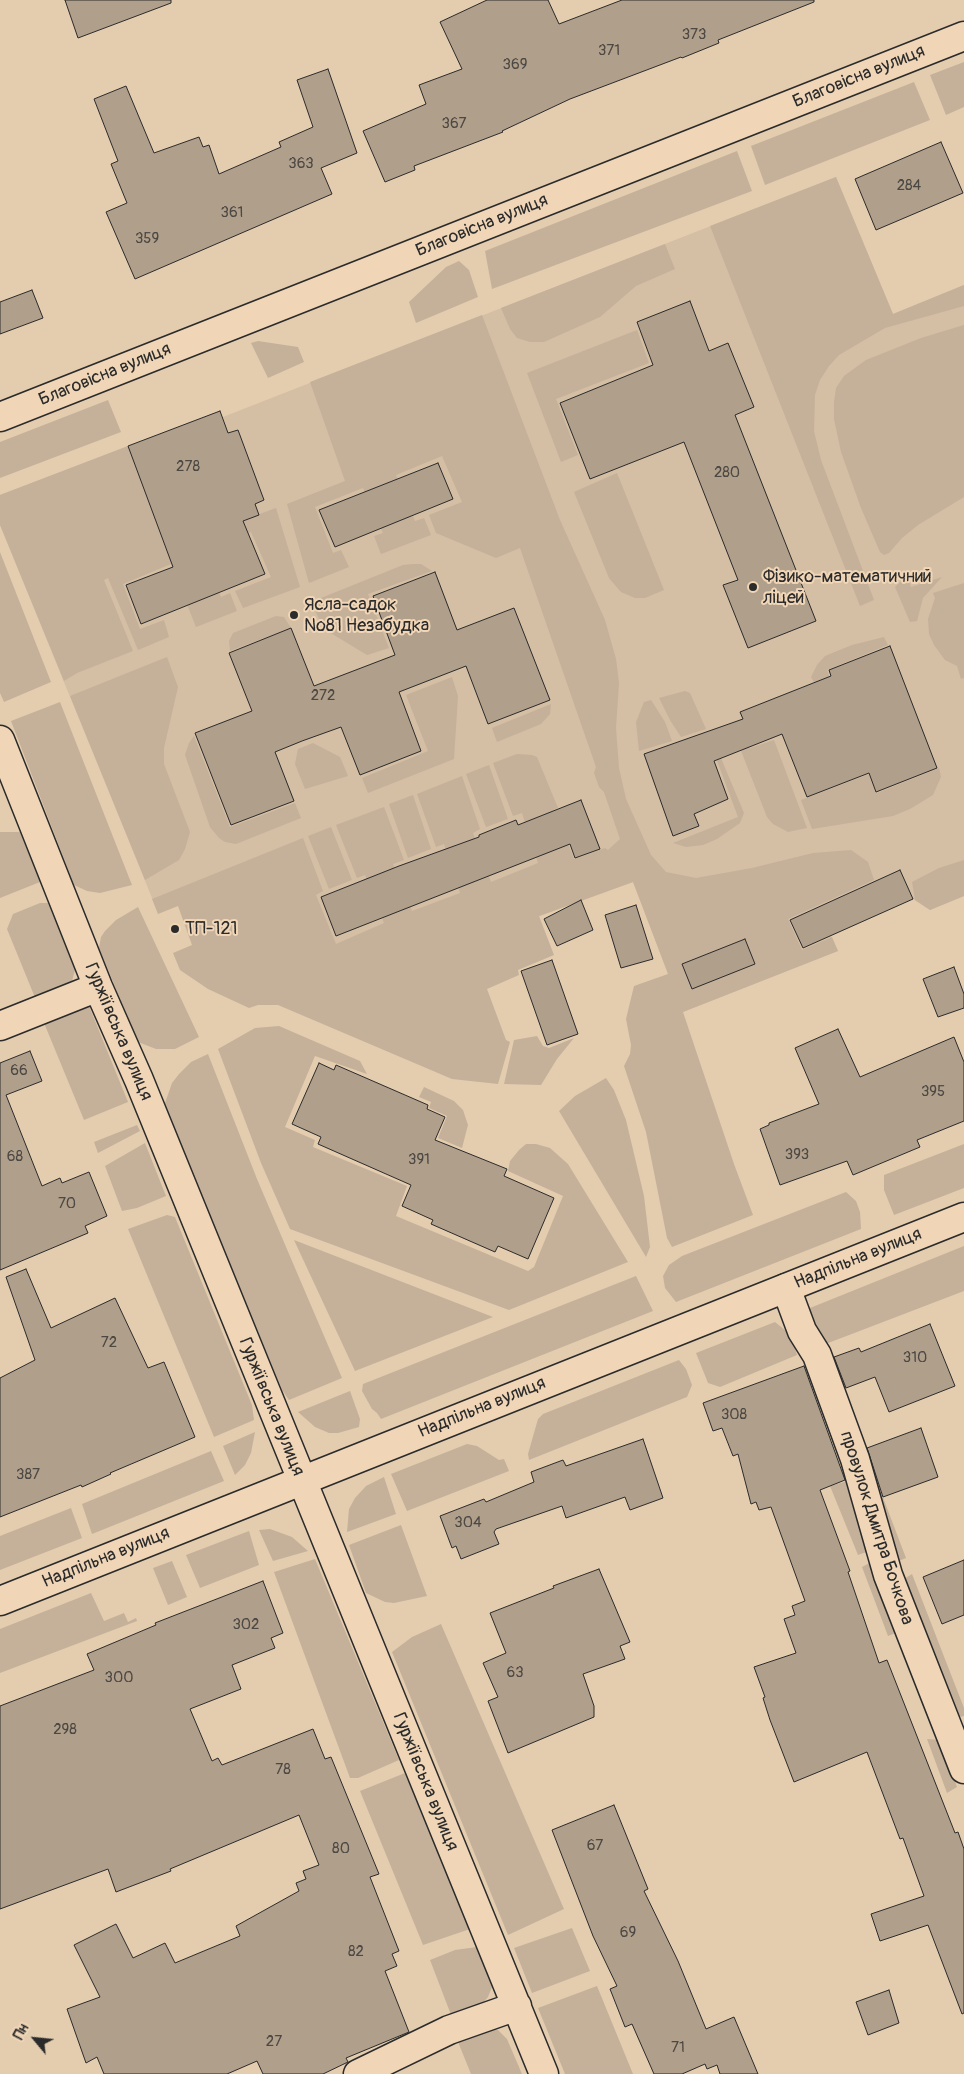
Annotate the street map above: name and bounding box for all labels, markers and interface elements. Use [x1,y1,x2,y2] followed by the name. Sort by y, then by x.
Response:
[682,26,706,44] house number: 373
[790,41,928,113] street label: Благовісна вулиця
[598,42,620,60] house number: 371
[503,56,527,74] house number: 369
[442,115,466,133] house number: 367
[288,155,314,173] house number: 363
[897,177,921,195] house number: 284
[413,190,551,262] street label: Благовісна вулиця
[221,204,243,222] house number: 361
[135,230,159,248] house number: 359
[36,339,174,411] street label: Благовісна вулиця
[176,458,200,476] house number: 278
[714,464,740,482] house number: 280
[763,566,932,608] place label: Фізико-математичний ліцей
[747,581,759,593] marker: Фізико-математичний ліцей
[304,594,429,636] place label: Ясла-садок №81 Незабудка
[288,609,300,621] marker: Ясла-садок №81 Незабудка
[311,687,335,705] house number: 272
[185,918,238,940] place label: ТП-121
[169,923,181,935] marker: ТП-121
[79,960,157,1104] street label: Гуржіївська вулиця
[10,1062,28,1080] house number: 66
[921,1083,945,1101] house number: 395
[785,1146,809,1164] house number: 393
[7,1148,23,1166] house number: 68
[408,1151,430,1169] house number: 391
[58,1195,76,1213] house number: 70
[791,1224,925,1294] street label: Надпільна вулиця
[101,1334,117,1352] house number: 72
[233,1335,309,1479] street label: Гуржіївська вулиця
[903,1349,927,1367] house number: 310
[415,1373,549,1443] street label: Надпільна вулиця
[721,1406,747,1424] house number: 308
[834,1428,918,1628] street label: провулок Дмитра Бочкова
[16,1466,40,1484] house number: 387
[454,1514,482,1532] house number: 304
[39,1523,173,1593] street label: Надпільна вулиця
[233,1616,259,1634] house number: 302
[506,1664,524,1682] house number: 63
[105,1669,133,1687] house number: 300
[387,1710,463,1854] street label: Гуржіївська вулиця
[53,1721,77,1739] house number: 298
[275,1761,291,1779] house number: 78
[587,1837,603,1855] house number: 67
[332,1840,350,1858] house number: 80
[620,1924,636,1942] house number: 69
[348,1943,364,1961] house number: 82
[10,2014,60,2064] north arrow
[10,2021,32,2043] text: Пн
[266,2033,282,2051] house number: 27
[671,2039,685,2057] house number: 71

